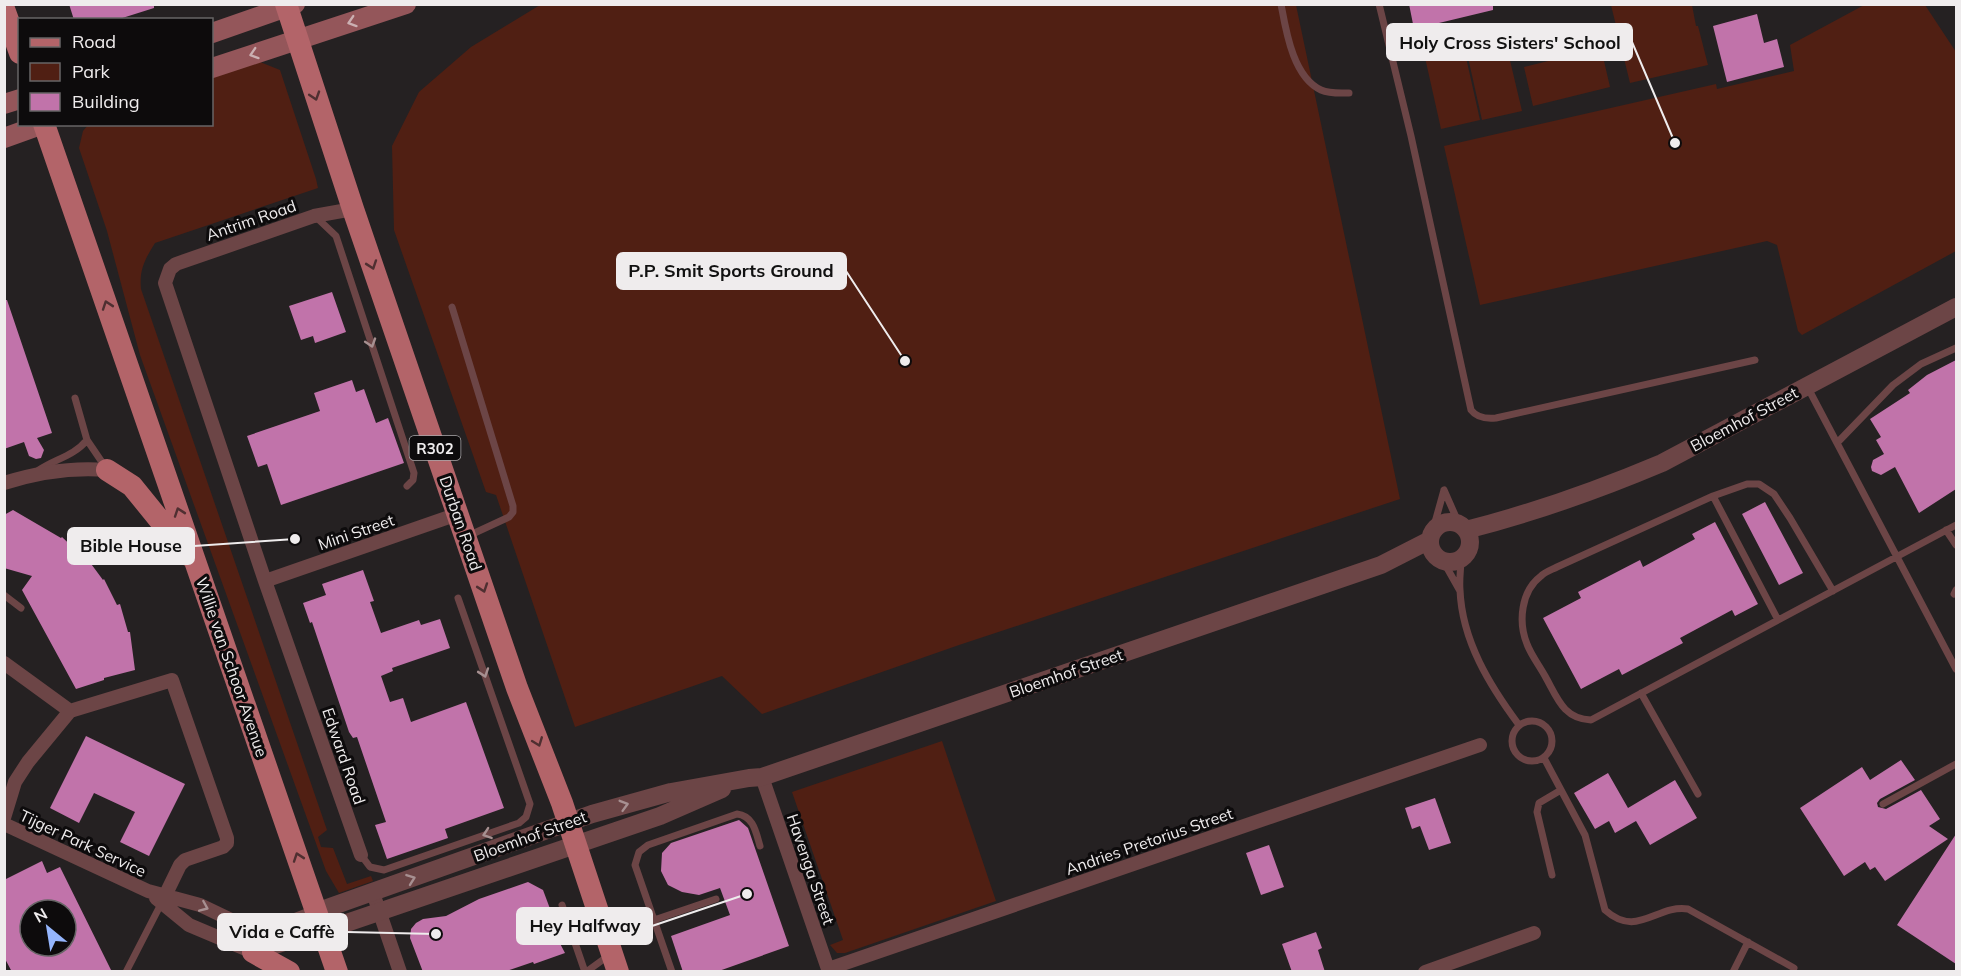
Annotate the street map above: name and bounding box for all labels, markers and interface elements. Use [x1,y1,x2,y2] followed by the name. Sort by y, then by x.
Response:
[347,15,358,28] one-way arrow
[18,18,213,126] legend
[1387,24,1632,60] callout: Holy Cross Sisters' School
[72,30,116,53] text: Road
[1399,31,1621,54] text: Holy Cross Sisters' School
[249,47,260,59] one-way arrow
[72,60,111,83] text: Park
[72,90,140,113] text: Building
[308,90,321,101] one-way arrow
[203,195,299,245] street label: Antrim Road
[617,253,846,289] callout: P.P. Smit Sports Ground
[364,259,377,269] one-way arrow
[628,259,834,282] text: P.P. Smit Sports Ground
[102,300,114,311] one-way arrow
[364,337,376,348] one-way arrow
[1687,382,1802,456] street label: Bloemhof Street
[410,436,460,460] road number: R302
[435,473,487,573] street label: Durban Road
[174,507,187,518] one-way arrow
[315,510,397,554] street label: Mini Street
[68,528,194,564] callout: Bible House
[80,534,182,557] text: Bible House
[192,575,272,759] street label: Willie van Schoor Avenue
[476,582,489,593] one-way arrow
[1007,644,1126,702] street label: Bloemhof Street
[476,667,489,678] one-way arrow
[318,705,370,807] street label: Edward Road
[531,736,543,747] one-way arrow
[618,800,629,812] one-way arrow
[1063,803,1236,879] street label: Andries Pretorius Street
[17,805,149,881] street label: Tijger Park Service
[471,806,590,866] street label: Bloemhof Street
[783,811,839,927] street label: Havenga Street
[482,826,493,839] one-way arrow
[292,852,305,863] one-way arrow
[405,873,416,886] one-way arrow
[18,898,78,958] north arrow
[198,900,209,912] one-way arrow
[30,903,51,927] text: N
[517,908,652,944] callout: Hey Halfway
[218,914,347,950] callout: Vida e Caffè
[529,914,641,937] text: Hey Halfway
[228,920,335,943] text: Vida e Caffè

